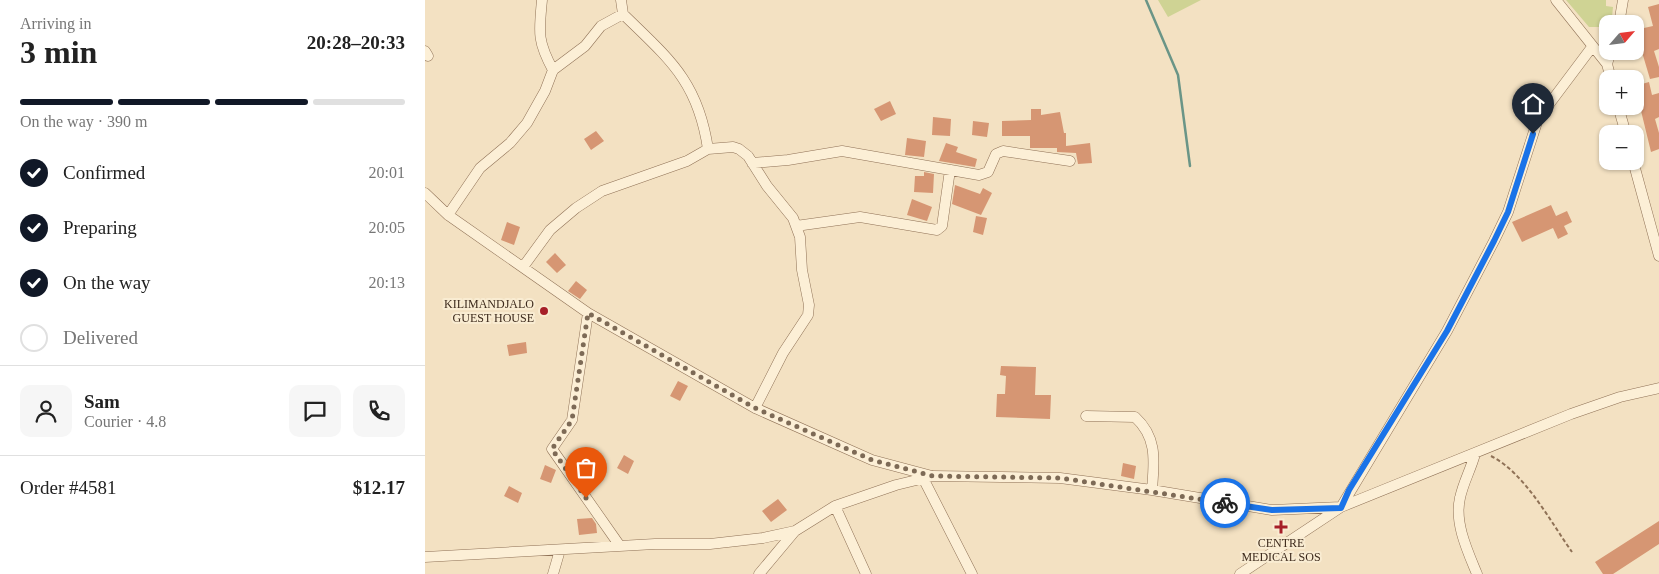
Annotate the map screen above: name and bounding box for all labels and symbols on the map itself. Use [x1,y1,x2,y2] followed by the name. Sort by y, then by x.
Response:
[1599,15,1644,60] north arrow
[1512,83,1554,134] pin
[444,297,534,325] place label: KILIMANDJALO GUEST HOUSE
[538,305,550,317] marker: KILIMANDJALO GUEST HOUSE
[565,447,607,498] pin
[1200,478,1250,528] courier
[1274,520,1288,534] marker: CENTRE MEDICAL SOS
[1241,536,1321,564] place label: CENTRE MEDICAL SOS

